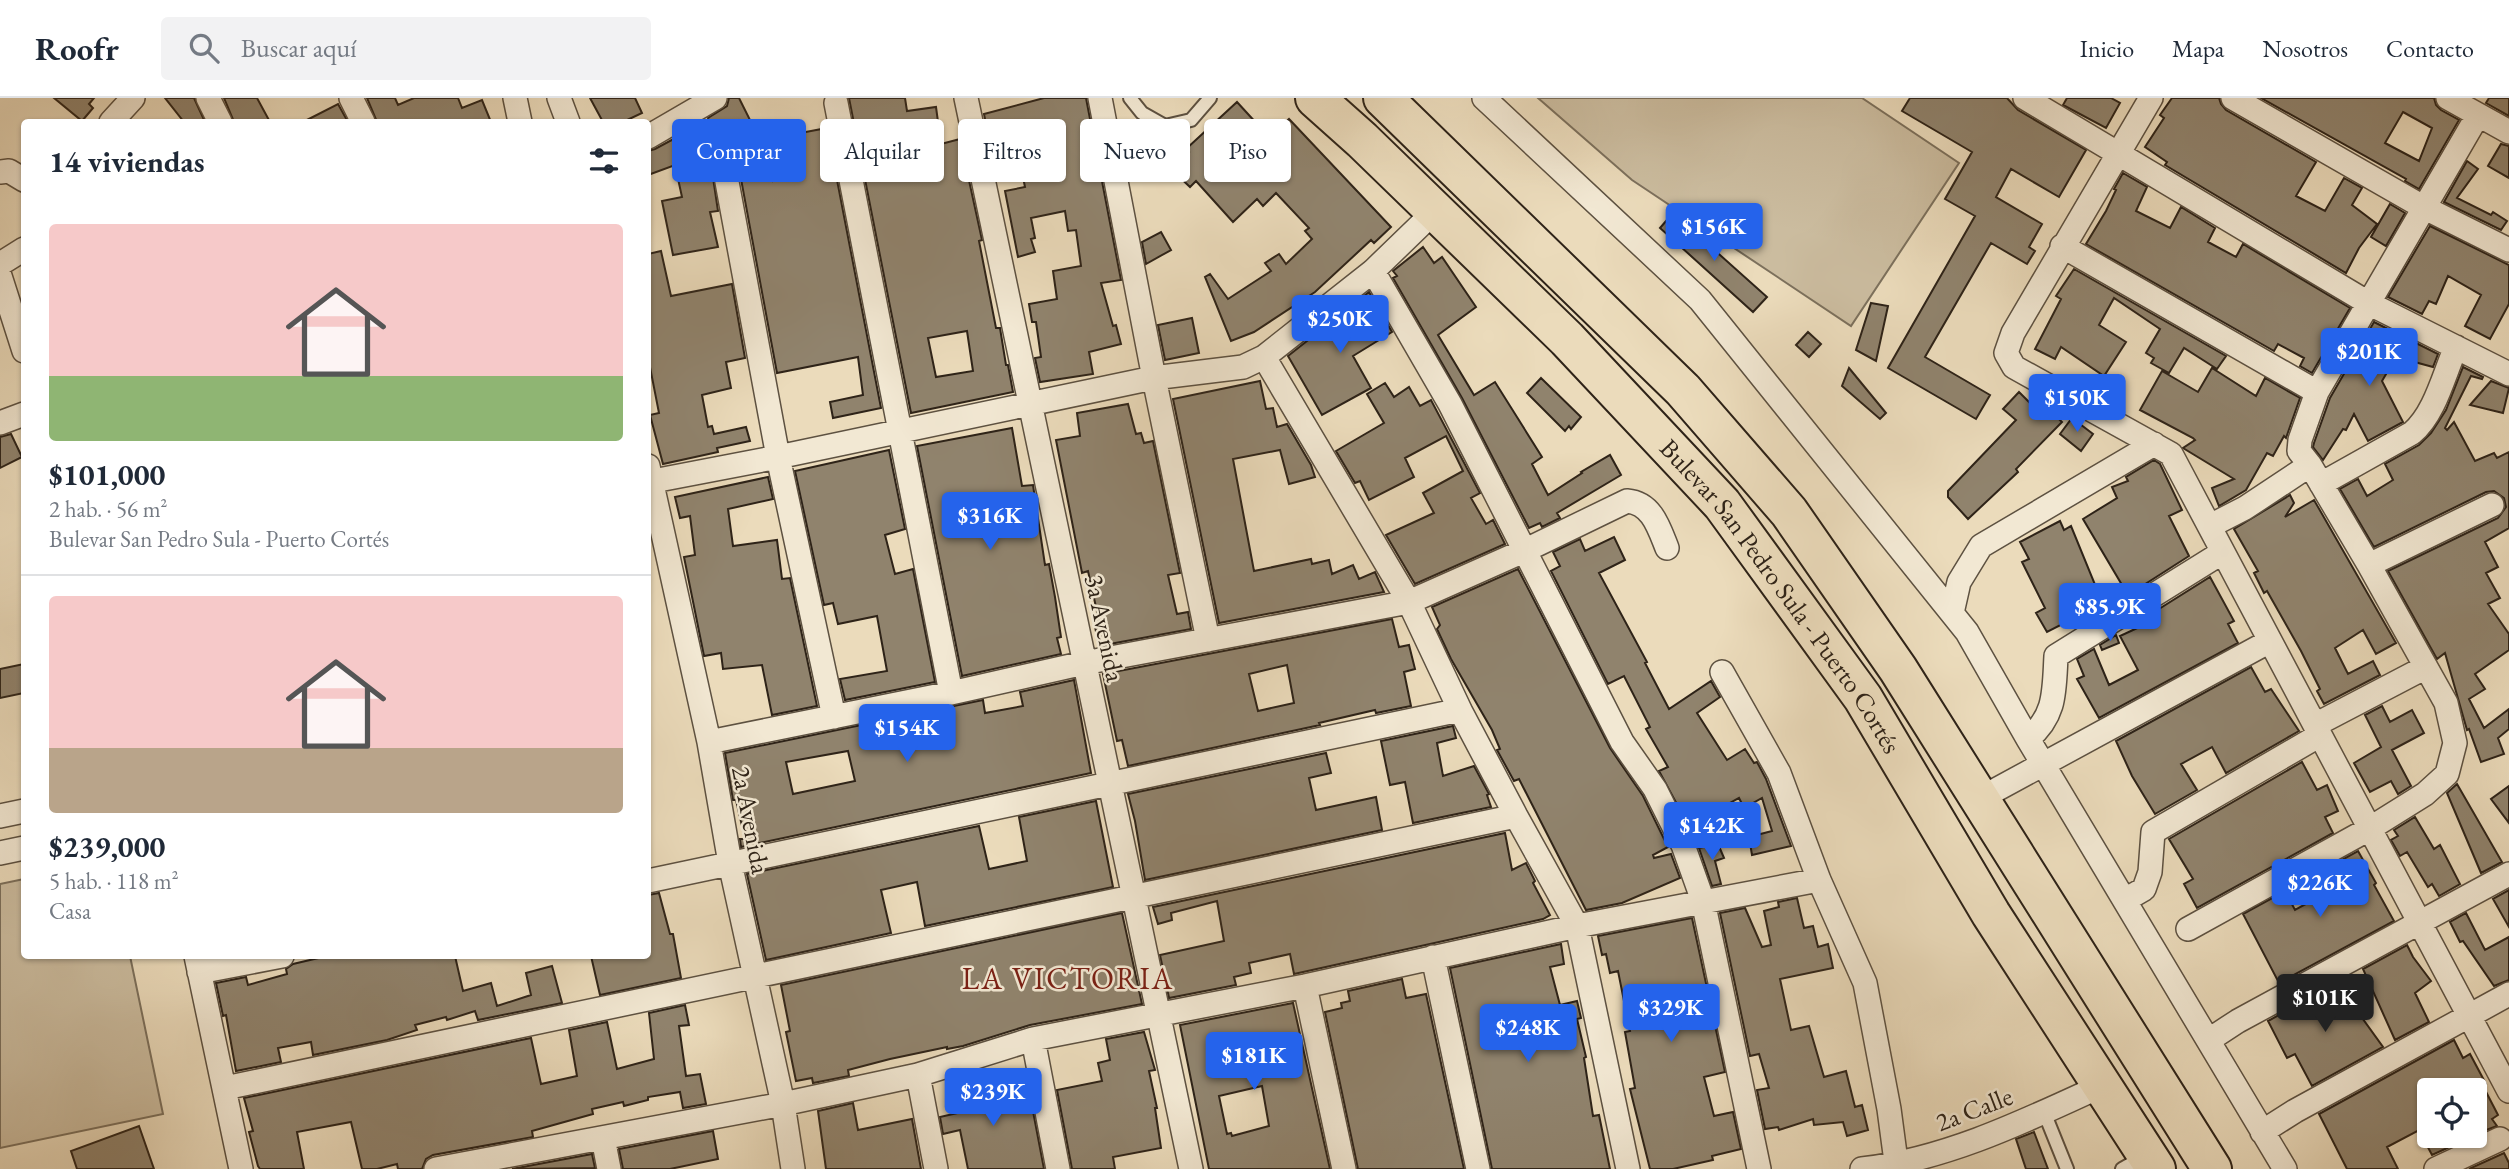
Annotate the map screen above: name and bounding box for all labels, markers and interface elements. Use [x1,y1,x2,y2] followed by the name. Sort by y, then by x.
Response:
[161,17,651,80] search box
[35,27,119,70] text: Roofr
[185,29,223,67] icon: search
[241,31,357,65] text: Buscar aquí
[2080,33,2134,64] text: Inicio
[2172,33,2224,64] text: Mapa
[2262,33,2348,64] text: Nosotros
[2386,33,2474,64] text: Contacto
[672,119,806,182] chip: Comprar
[820,119,944,182] chip: Alquilar
[958,119,1066,182] chip: Filtros
[1080,119,1190,182] chip: Nuevo
[1204,119,1291,182] chip: Piso
[49,142,205,181] text: 14 viviendas
[585,142,623,180] icon: filters
[1665,204,1763,263] pin: $156K
[1682,211,1746,241] text: $156K
[273,269,399,395] icon: home
[1291,296,1389,355] pin: $250K
[1308,303,1372,333] text: $250K
[2320,328,2418,388] pin: $201K
[2337,336,2401,366] text: $201K
[2028,374,2126,434] pin: $150K
[2045,382,2109,412] text: $150K
[1652,432,1909,760] street label: Bulevar San Pedro Sula - Puerto Cortés
[49,455,165,494] text: $101,000
[941,492,1039,552] pin: $316K
[49,494,168,524] text: 2 hab. · 56 m²
[958,500,1022,530] text: $316K
[49,524,389,554] text: Bulevar San Pedro Sula - Puerto Cortés
[1077,571,1133,685] street label: 3a Avenida
[2053,584,2167,643] pin: $85.9K
[2075,591,2145,621] text: $85.9K
[273,641,399,767] icon: home
[858,704,956,764] pin: $154K
[875,712,939,742] text: $154K
[724,763,778,877] street label: 2a Avenida
[1663,802,1761,862] pin: $142K
[1680,810,1744,840] text: $142K
[49,827,165,866] text: $239,000
[2271,860,2369,919] pin: $226K
[49,866,179,896] text: 5 hab. · 118 m²
[2288,867,2352,897] text: $226K
[49,896,91,926] text: Casa
[962,959,1174,998] district label: LA VICTORIA
[2276,974,2374,1034] pin: $101K
[2293,982,2357,1012] text: $101K
[1622,984,1720,1044] pin: $329K
[1639,992,1703,1022] text: $329K
[1479,1004,1577,1064] pin: $248K
[1496,1012,1560,1042] text: $248K
[1205,1032,1303,1092] pin: $181K
[1222,1040,1286,1070] text: $181K
[944,1068,1042,1128] pin: $239K
[961,1076,1025,1106] text: $239K
[2417,1078,2487,1148] map controls
[2417,1078,2487,1148] button: locate
[1931,1079,2017,1139] street label: 2a Calle

